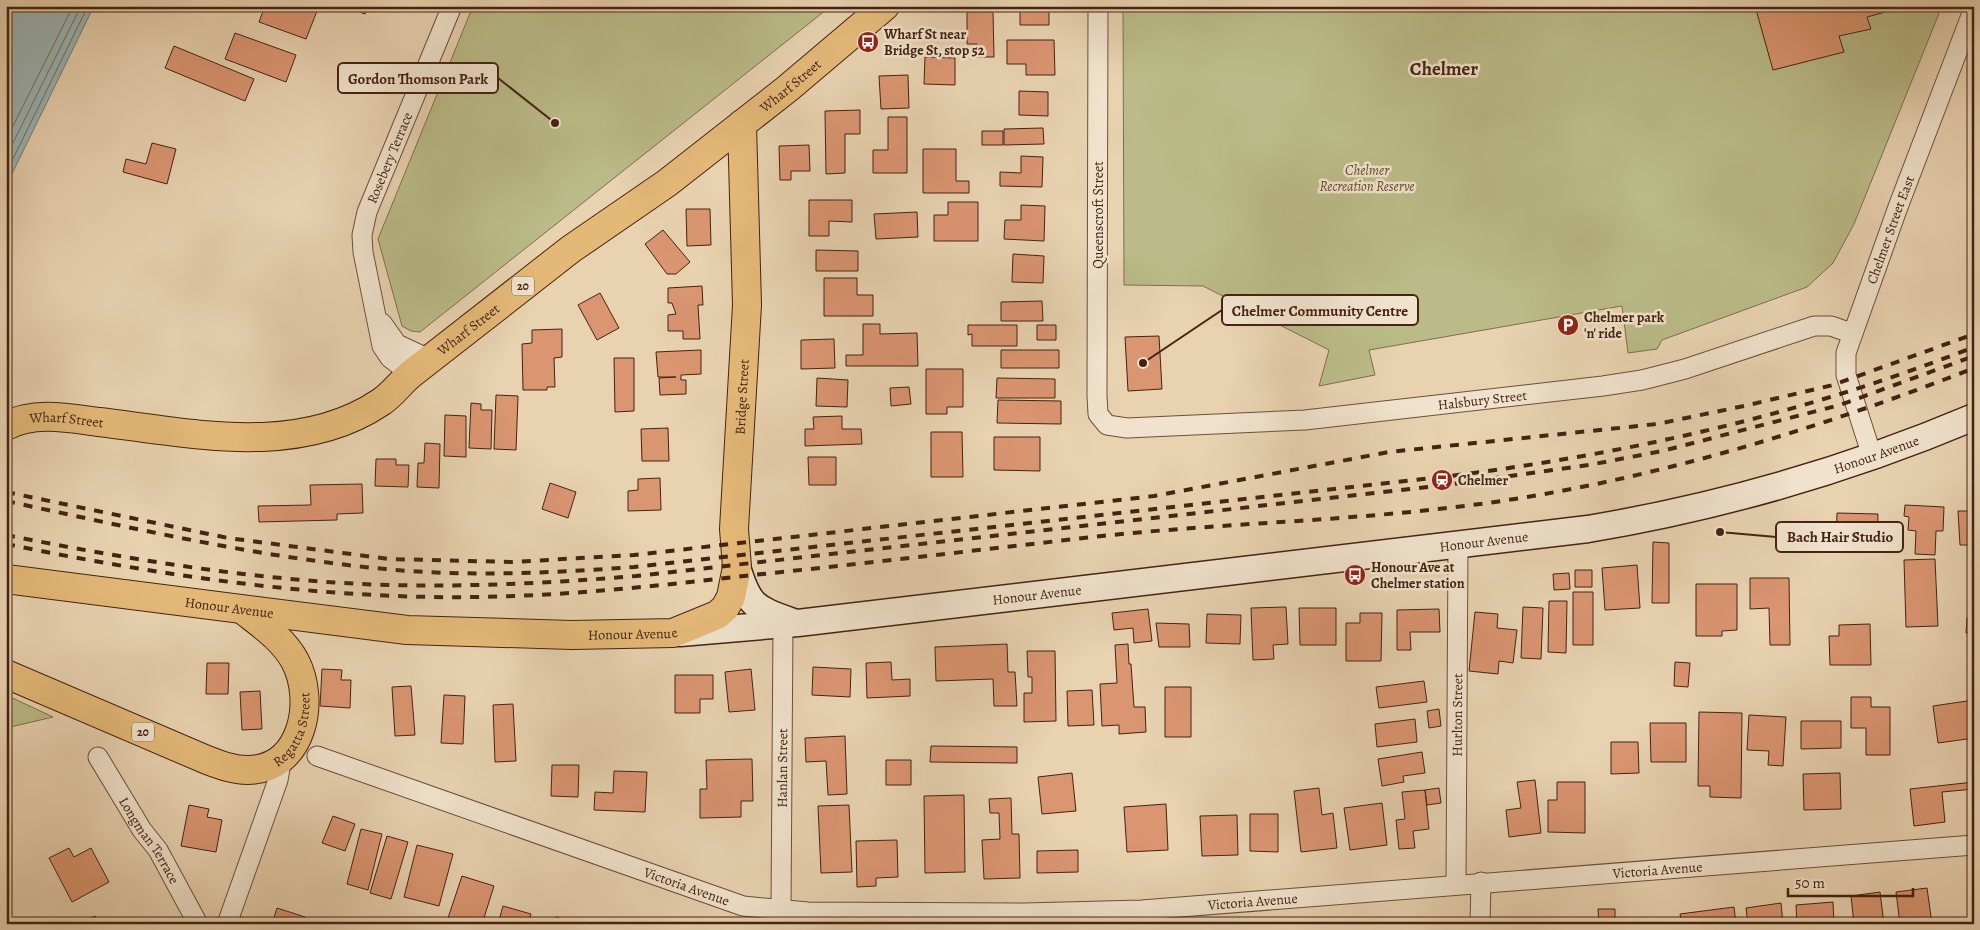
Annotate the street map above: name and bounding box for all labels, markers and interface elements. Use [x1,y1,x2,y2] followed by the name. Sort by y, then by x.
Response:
[883,25,985,60] place label: Wharf St near Bridge St, stop 52
[856,30,880,54] bus stop icon: Wharf St near Bridge St, stop 52
[755,55,826,117] street label: Wharf Street
[1410,56,1478,82] district label: Chelmer
[338,63,498,93] callout: Gordon Thomson Park
[348,69,488,89] text: Gordon Thomson Park
[363,109,417,207] street label: Rosebery Terrace
[1089,161,1108,269] street label: Queenscroft Street
[1320,161,1414,196] park label: Chelmer Recreation Reserve
[1862,173,1919,287] street label: Chelmer Street East
[512,276,534,296] road number: 20
[1222,295,1418,325] callout: Chelmer Community Centre
[433,299,504,361] street label: Wharf Street
[1232,301,1408,321] text: Chelmer Community Centre
[1584,308,1665,343] place label: Chelmer park 'n' ride
[1556,313,1580,337] parking icon: Chelmer park 'n' ride
[730,358,754,435] street label: Bridge Street
[1437,386,1528,415] street label: Halsbury Street
[28,408,105,432] street label: Wharf Street
[1831,431,1922,479] street label: Honour Avenue
[1430,468,1454,492] station icon: Chelmer
[1458,471,1509,490] place label: Chelmer
[1776,522,1903,552] callout: Bach Hair Studio
[1438,527,1529,557] street label: Honour Avenue
[1787,527,1894,547] text: Bach Hair Studio
[1371,558,1465,593] place label: Honour Ave at Chelmer station
[1343,563,1367,587] bus stop icon: Honour Ave at Chelmer station
[991,580,1082,610] street label: Honour Avenue
[184,593,275,623] street label: Honour Avenue
[588,623,681,645] street label: Honour Avenue
[1448,673,1467,757] street label: Hurlton Street
[269,691,315,771] street label: Regatta Street
[132,722,154,742] road number: 20
[773,728,792,808] street label: Hanlan Street
[114,794,184,887] street label: Longman Terrace
[1611,857,1703,883] street label: Victoria Avenue
[640,862,732,911] street label: Victoria Avenue
[1788,865,1912,897] scale bar
[1795,873,1825,893] text: 50 m
[1206,889,1298,915] street label: Victoria Avenue

